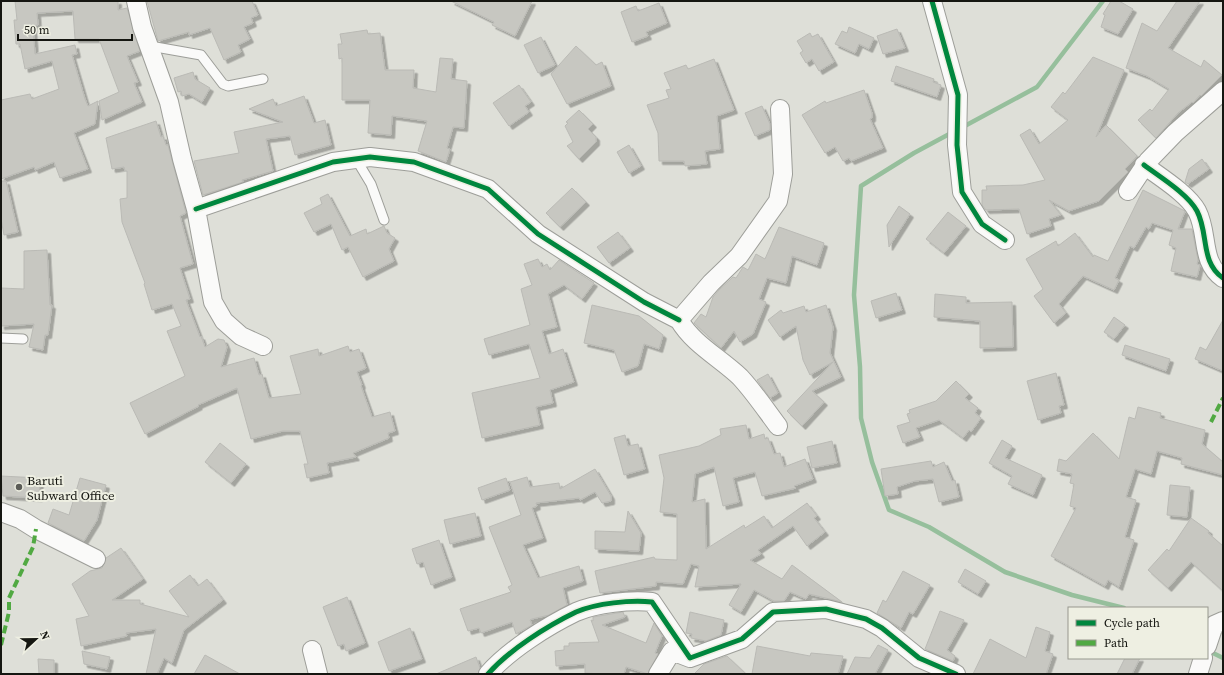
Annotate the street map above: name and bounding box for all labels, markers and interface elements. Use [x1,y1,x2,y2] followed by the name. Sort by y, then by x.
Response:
[18,16,132,42] scale bar
[24,22,50,38] text: 50 m
[27,472,115,504] place label: Baruti Subward Office
[14,482,24,492] marker: Baruti Subward Office
[1068,607,1208,659] legend
[1104,615,1160,631] text: Cycle path
[16,619,56,659] north arrow
[36,629,53,642] text: N
[1104,635,1128,651] text: Path

